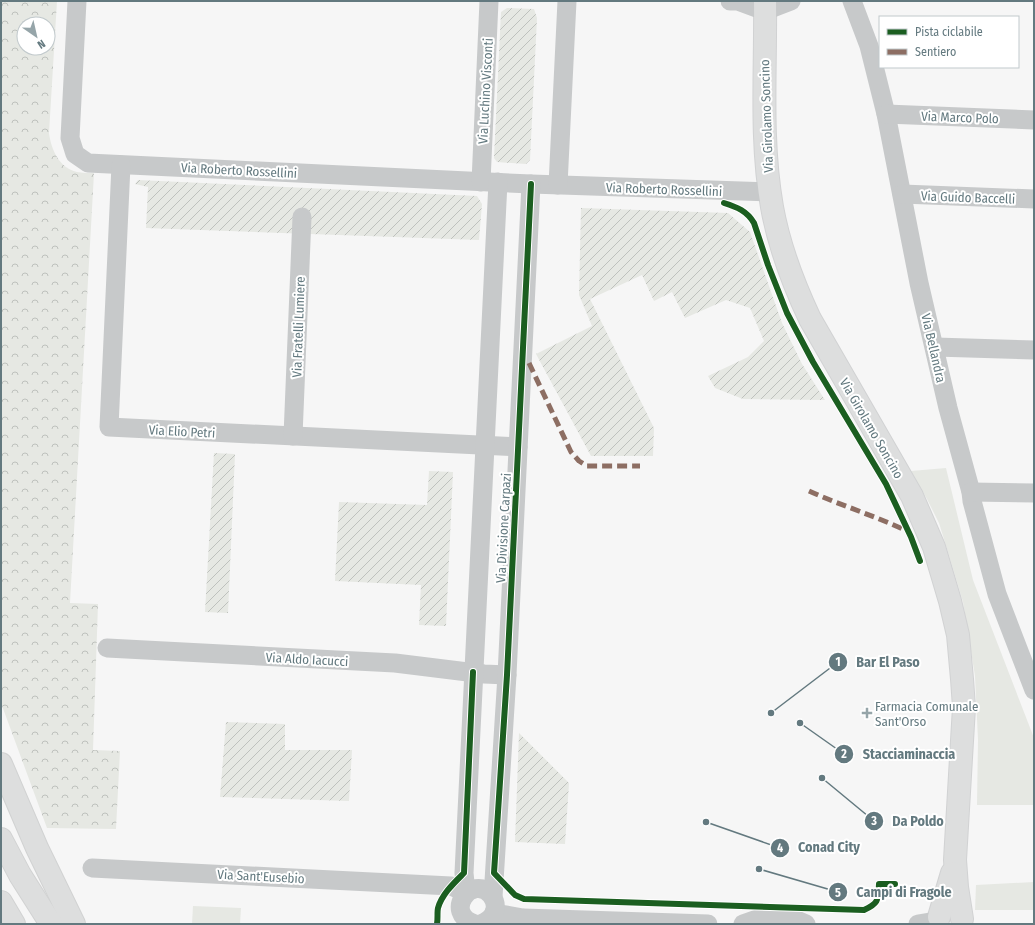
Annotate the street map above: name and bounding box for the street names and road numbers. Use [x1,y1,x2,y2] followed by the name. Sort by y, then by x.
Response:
[475,38,496,144] street label: Via Luchino Visconti
[757,59,776,173] street label: Via Girolamo Soncino
[921,109,999,126] street label: Via Marco Polo
[181,160,297,181] street label: Via Roberto Rossellini
[606,180,722,199] street label: Via Roberto Rossellini
[921,188,1015,207] street label: Via Guido Baccelli
[289,276,308,378] street label: Via Fratelli Lumiere
[918,312,949,384] street label: Via Bellandra
[837,375,906,481] street label: Via Girolamo Soncino
[148,422,216,441] street label: Via Elio Petri
[493,473,514,583] street label: Via Divisione Carpazi
[265,650,349,669] street label: Via Aldo Iacucci
[217,867,305,886] street label: Via Sant'Eusebio

